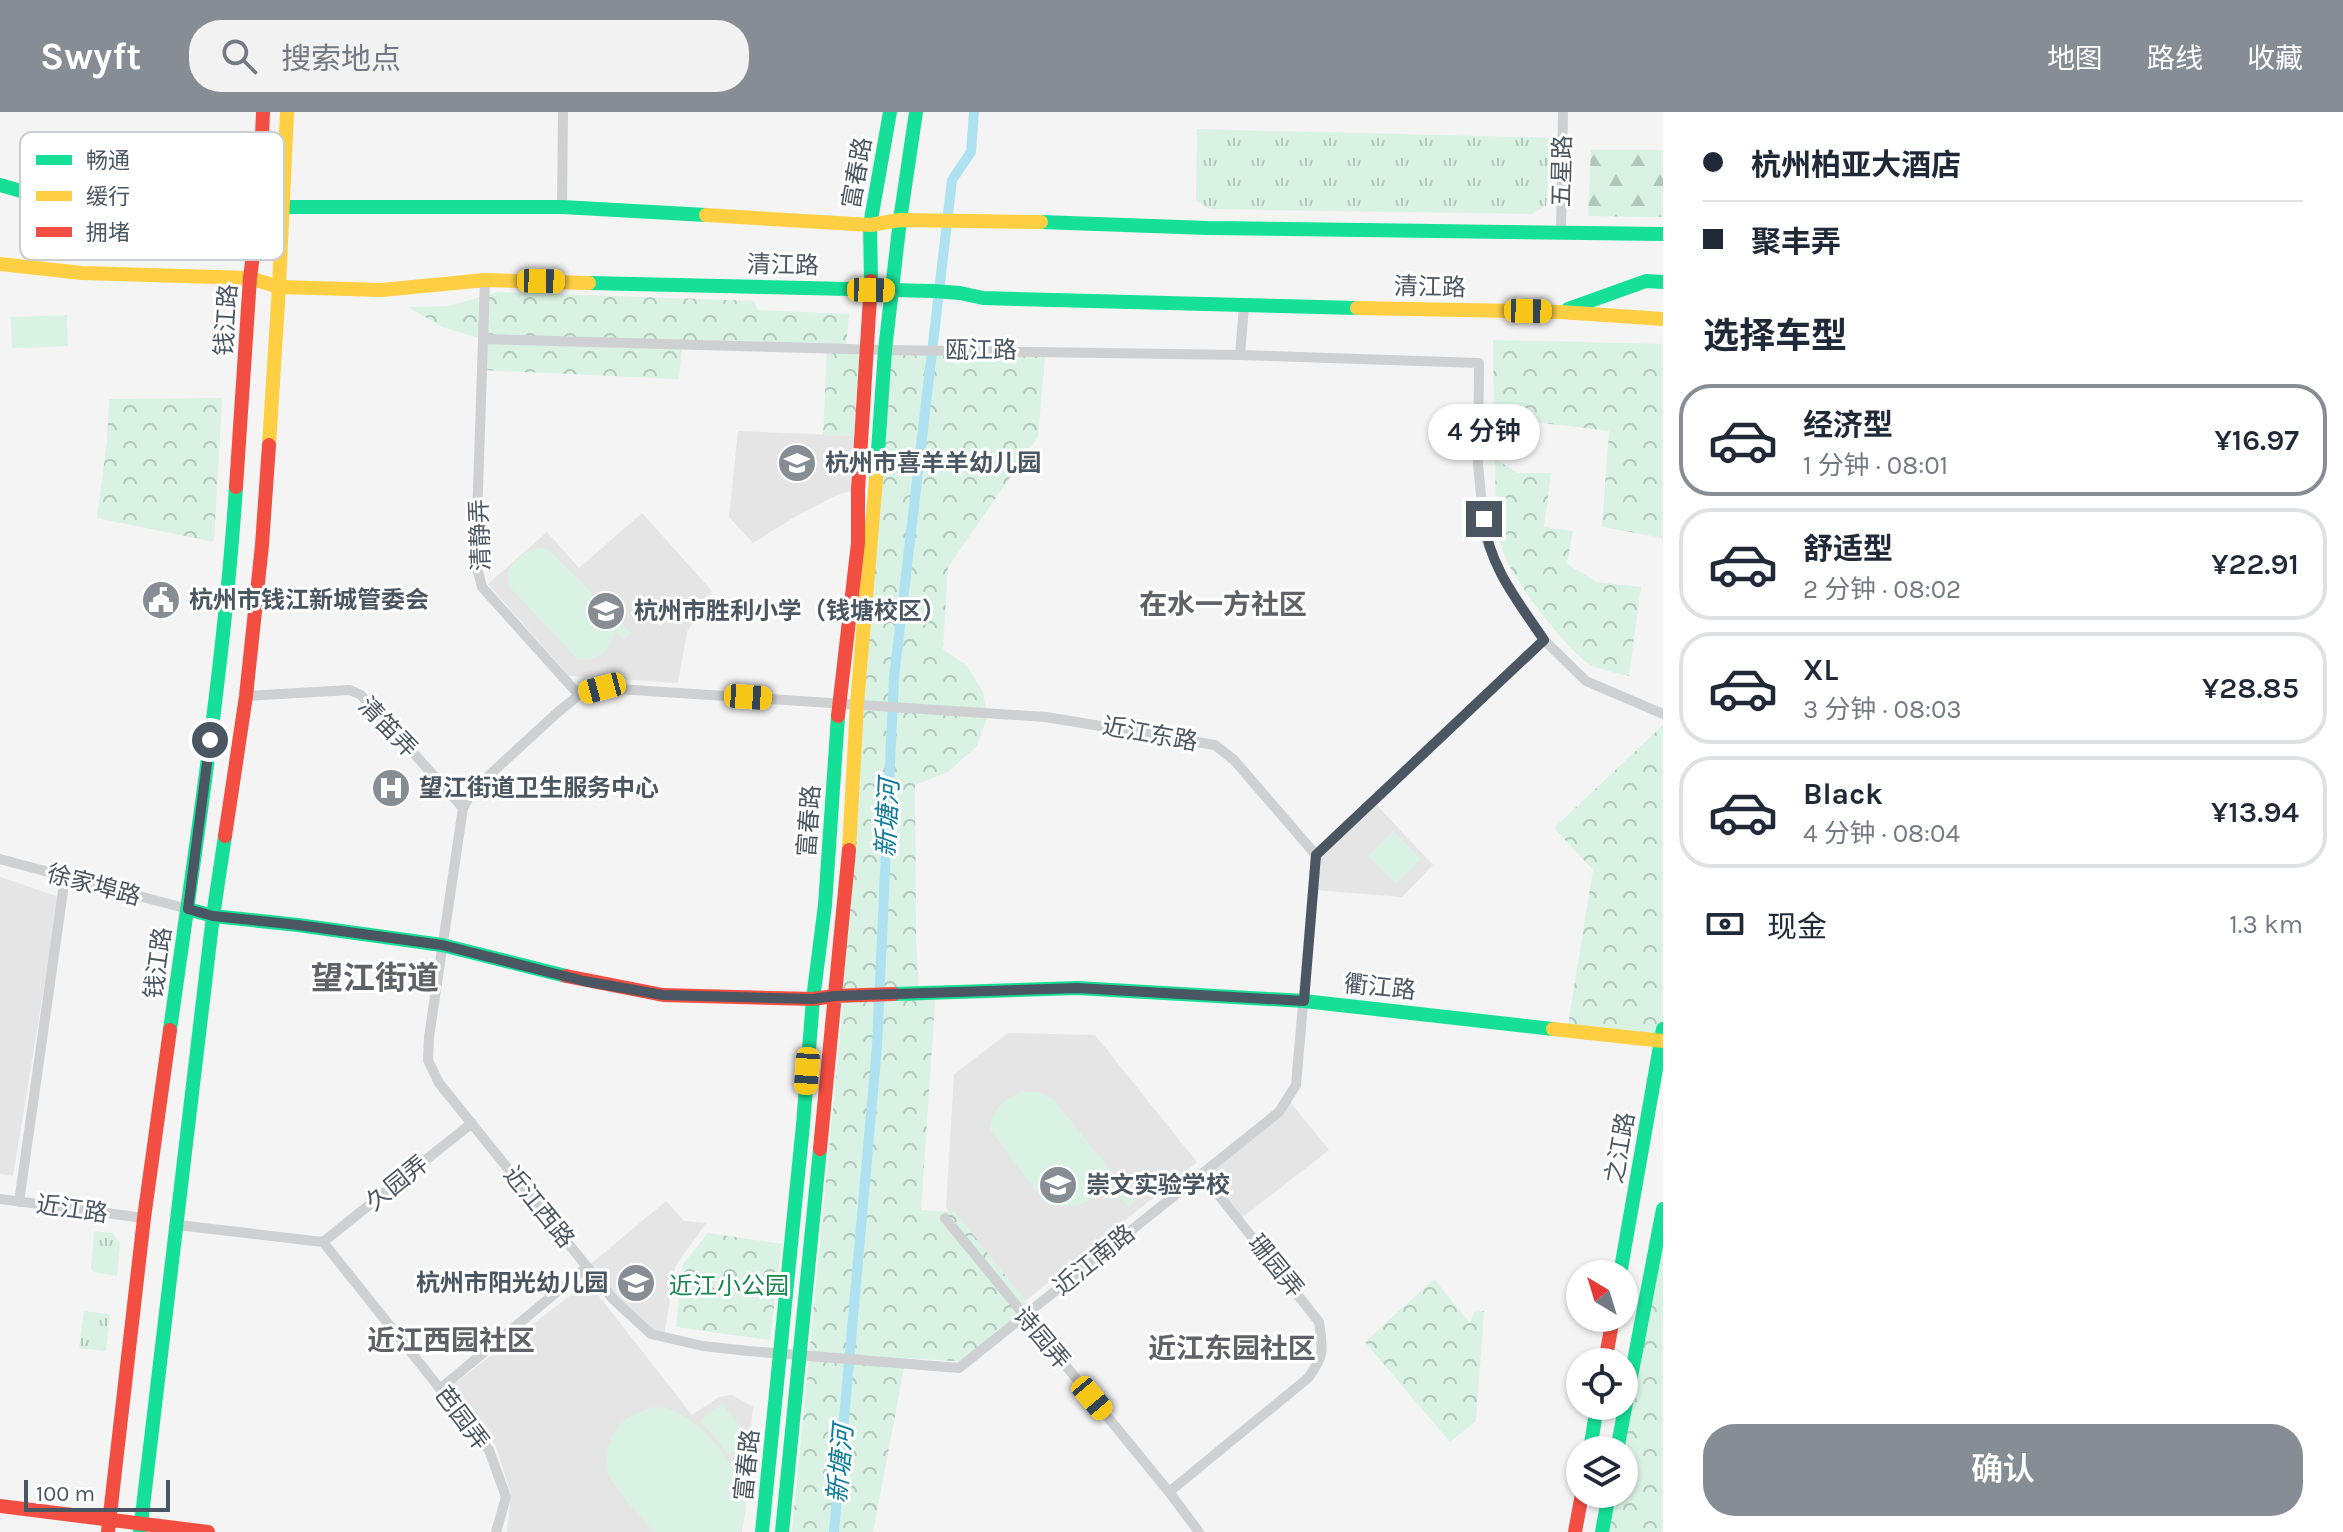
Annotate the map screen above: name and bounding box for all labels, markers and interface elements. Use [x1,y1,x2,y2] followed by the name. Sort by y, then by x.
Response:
[189,20,749,92] search box
[40,34,141,79] text: Swyft
[217,34,261,78] icon: search
[281,41,401,77] text: 搜索地点
[2047,42,2103,75] text: 地图
[2147,42,2203,75] text: 路线
[2247,42,2303,75] text: 收藏
[20,132,284,260] legend
[837,135,877,211] street label: 富春路
[1547,135,1577,207] street label: 五星路
[1751,147,1961,183] text: 杭州柏亚大酒店
[86,148,130,174] text: 畅通
[86,184,130,210] text: 缓行
[86,220,130,246] text: 拥堵
[1751,224,1841,260] text: 聚丰弄
[747,250,819,280] street label: 清江路
[517,269,565,293] car
[1394,272,1466,302] street label: 清江路
[847,278,895,302] car
[210,283,242,357] street label: 钱江路
[1504,299,1552,323] car
[1703,315,1847,357] text: 选择车型
[945,336,1017,364] street label: 瓯江路
[1428,403,1540,459] callout: 4 分钟
[1707,404,1779,476] icon: car
[1803,407,1893,443] text: 经济型
[1447,416,1521,447] text: 4 分钟
[2214,422,2299,458] text: ¥16.97
[776,442,818,484] school or university icon: 杭州市喜羊羊幼儿园
[825,449,1041,477] place label: 杭州市喜羊羊幼儿园
[1803,450,1948,481] text: 1 分钟 · 08:01
[465,499,495,571] street label: 清静弄
[1466,501,1502,537] route end
[1707,528,1779,600] icon: car
[1803,531,1893,567] text: 舒适型
[2211,546,2299,582] text: ¥22.91
[1803,574,1961,605] text: 2 分钟 · 08:02
[140,579,182,621] public building icon: 杭州市钱江新城管委会
[189,586,429,614] place label: 杭州市钱江新城管委会
[1139,588,1307,621] district label: 在水一方社区
[585,590,627,632] school or university icon: 杭州市胜利小学（钱塘校区）
[634,597,946,625] place label: 杭州市胜利小学（钱塘校区）
[1707,652,1779,724] icon: car
[1803,652,1838,688] text: XL
[576,670,628,706] car
[2202,670,2299,706] text: ¥28.85
[723,683,773,711] car
[353,691,423,763] street label: 清笛弄
[1803,694,1962,725] text: 3 分钟 · 08:03
[1100,712,1200,756] street label: 近江东路
[192,722,228,758] route start
[370,767,412,809] hospital icon: 望江街道卫生服务中心
[870,773,905,858] water label: 新塘河
[419,774,659,802] place label: 望江街道卫生服务中心
[1707,776,1779,848] icon: car
[1803,776,1883,812] text: Black
[793,784,825,858] street label: 富春路
[2211,794,2299,830] text: ¥13.94
[1803,818,1960,849] text: 4 分钟 · 08:04
[44,859,144,911] street label: 徐家埠路
[1703,902,1747,946] icon: cash
[1767,909,1827,945] text: 现金
[2229,909,2303,940] text: 1.3 km
[139,925,177,1001] street label: 钱江路
[311,960,439,997] district label: 望江街道
[1343,969,1417,1005] street label: 衢江路
[793,1046,821,1096] car
[1600,1110,1640,1186] street label: 之江路
[360,1149,434,1217] street label: 久园弄
[498,1161,580,1253] street label: 近江西路
[1037,1164,1079,1206] school or university icon: 崇文实验学校
[1086,1171,1230,1199] place label: 崇文实验学校
[34,1190,110,1228] street label: 近江路
[1048,1219,1140,1301] street label: 近江南路
[1242,1229,1310,1303] street label: 珊园弄
[1566,1260,1638,1332] north arrow
[1566,1260,1638,1508] map controls
[615,1262,657,1304] school or university icon: 杭州市阳光幼儿园
[416,1269,608,1297] place label: 杭州市阳光幼儿园
[669,1272,789,1300] park label: 近江小公园
[1008,1301,1076,1375] street label: 诗园弄
[367,1324,535,1357] district label: 近江西园社区
[1148,1332,1316,1365] district label: 近江东园社区
[1566,1348,1638,1420] button: locate
[1067,1372,1117,1424] car
[429,1381,495,1455] street label: 芭园弄
[822,1419,860,1504] water label: 新塘河
[1703,1424,2303,1516] button: 确认
[729,1428,765,1502] street label: 富春路
[1566,1436,1638,1508] button: layers
[24,1476,170,1512] scale bar
[36,1481,95,1507] text: 100 m

